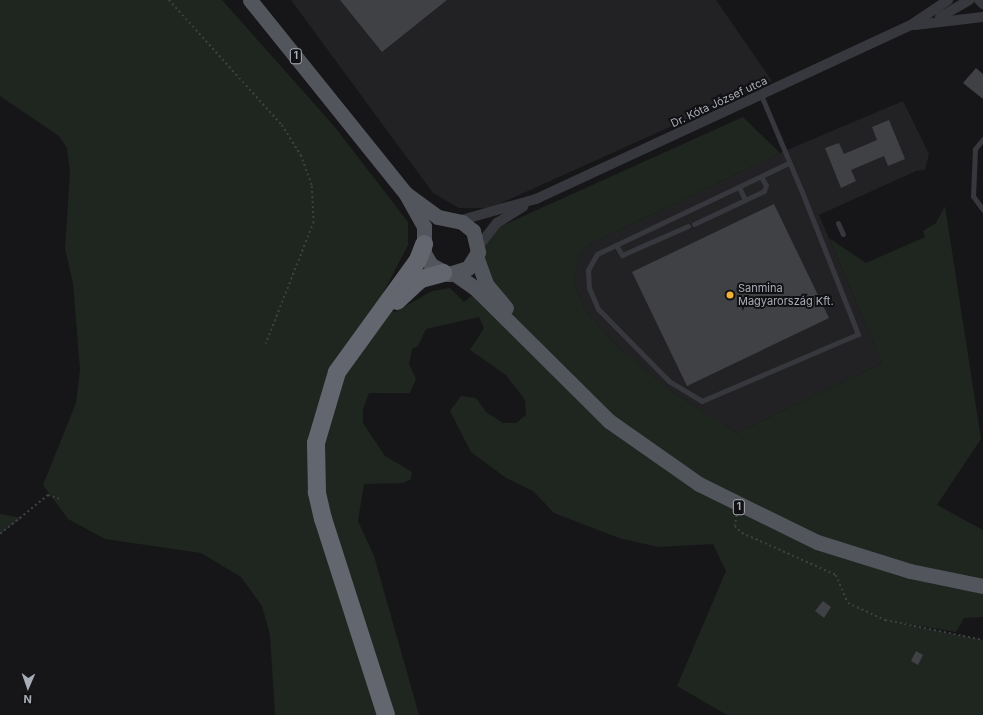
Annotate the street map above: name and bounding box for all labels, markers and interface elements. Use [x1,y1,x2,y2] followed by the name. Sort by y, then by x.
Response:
[289,48,303,64] road number: 1
[669,74,769,130] street label: Dr. Kóta József utca
[738,282,834,308] place label: Sanmina Magyarország Kft.
[725,290,735,300] marker: Sanmina Magyarország Kft.
[732,499,746,515] road number: 1
[8,667,48,707] north arrow
[23,692,32,706] text: N

